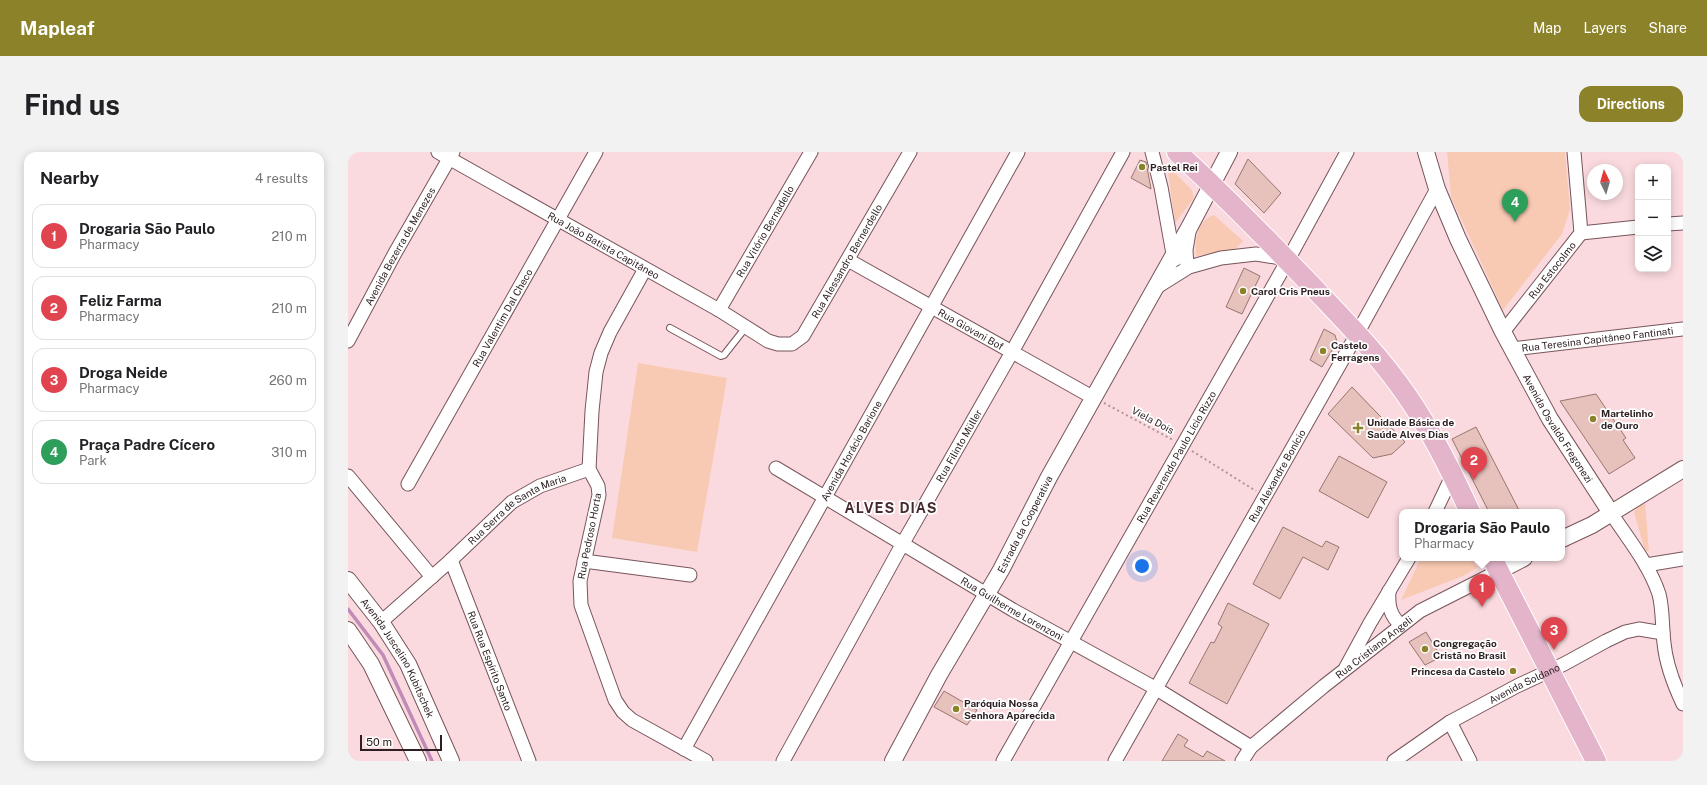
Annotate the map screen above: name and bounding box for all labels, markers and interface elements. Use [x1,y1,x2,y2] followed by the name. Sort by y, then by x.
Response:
[20,17,94,39] text: Mapleaf
[1533,20,1561,36] text: Map
[1583,20,1627,36] text: Layers
[1649,20,1687,36] text: Share
[1579,86,1683,122] button: Directions
[24,88,120,121] text: Find us
[1150,161,1198,173] place label: Pastel Rei
[1137,162,1147,172] marker: Pastel Rei
[1587,164,1623,200] north arrow
[1635,164,1671,272] map controls
[1635,164,1671,200] button: +
[40,168,99,188] text: Nearby
[255,171,308,186] text: 4 results
[733,183,796,279] street label: Rua Vitório Bernadello
[362,185,437,307] street label: Avenida Bezerra de Menezes
[1502,189,1528,222] pin: 4
[1635,200,1671,236] button: −
[809,202,885,320] street label: Rua Alessandro Bernerdello
[546,209,662,281] street label: Rua João Batista Capitâneo
[79,220,215,237] text: Drogaria São Paulo
[51,229,57,244] text: 1
[272,229,307,244] text: 210 m
[1635,236,1671,272] button: layers
[79,237,139,252] text: Pharmacy
[1526,239,1578,301] street label: Rua Estocolmo
[470,266,535,369] street label: Rua Valentim Dal Checo
[1251,285,1330,297] place label: Carol Cris Pneus
[1238,286,1248,296] marker: Carol Cris Pneus
[79,292,162,309] text: Feliz Farma
[50,301,58,316] text: 2
[272,301,307,316] text: 210 m
[936,306,1006,352] street label: Rua Giovani Bof
[79,309,139,324] text: Pharmacy
[1521,324,1674,354] street label: Rua Teresina Capitâneo Fantinati
[1331,339,1380,363] place label: Castelo Ferragens
[1318,346,1328,356] marker: Castelo Ferragens
[79,364,168,381] text: Droga Neide
[1521,372,1595,485] street label: Avenida Osvaldo Fregonezi
[50,373,58,388] text: 3
[269,373,307,388] text: 260 m
[79,381,139,396] text: Pharmacy
[1134,388,1218,525] street label: Rua Reverendo Paulo Lício Rizzo
[818,398,884,503] street label: Avenida Horácio Barione
[1130,404,1176,436] street label: Viela Dois
[933,407,984,484] street label: Rua Filinto Müller
[1601,407,1653,431] place label: Martelinho de Ouro
[1588,414,1598,424] marker: Martelinho de Ouro
[1367,416,1454,440] place label: Unidade Básica de Saúde Alves Dias
[1352,422,1364,434] marker: Unidade Básica de Saúde Alves Dias
[1246,427,1308,524] street label: Rua Alexandre Bonício
[79,436,215,453] text: Praça Padre Cícero
[50,445,58,460] text: 4
[271,445,307,460] text: 310 m
[1461,447,1487,480] pin: 2
[79,453,107,468] text: Park
[465,471,568,547] street label: Rua Serra de Santa Maria
[995,474,1055,575] street label: Estrada da Cooperativa
[575,492,603,580] street label: Rua Pedroso Horta
[845,500,937,516] district label: ALVES DIAS
[1399,509,1565,561] popup
[1414,519,1550,536] text: Drogaria São Paulo
[1414,536,1474,551] text: Pharmacy
[1132,556,1152,576] your location
[959,574,1066,643] street label: Rua Guilherme Lorenzoni
[1469,574,1495,607] pin: 1
[358,596,437,720] street label: Avenida Juscelino Kubitschek
[465,609,515,713] street label: Rua Rua Espírito Santo
[1333,613,1415,681] street label: Rua Cristiano Angeli
[1541,617,1567,650] pin: 3
[1433,637,1506,661] place label: Congregação Cristã no Brasil
[1420,644,1430,654] marker: Congregação Cristã no Brasil
[1487,661,1562,706] street label: Avenida Soldano
[1411,665,1505,677] place label: Princesa da Castelo
[1508,666,1518,676] marker: Princesa da Castelo
[964,697,1055,721] place label: Paróquia Nossa Senhora Aparecida
[951,704,961,714] marker: Paróquia Nossa Senhora Aparecida
[360,733,442,752] scale bar
[366,736,392,748] text: 50 m

